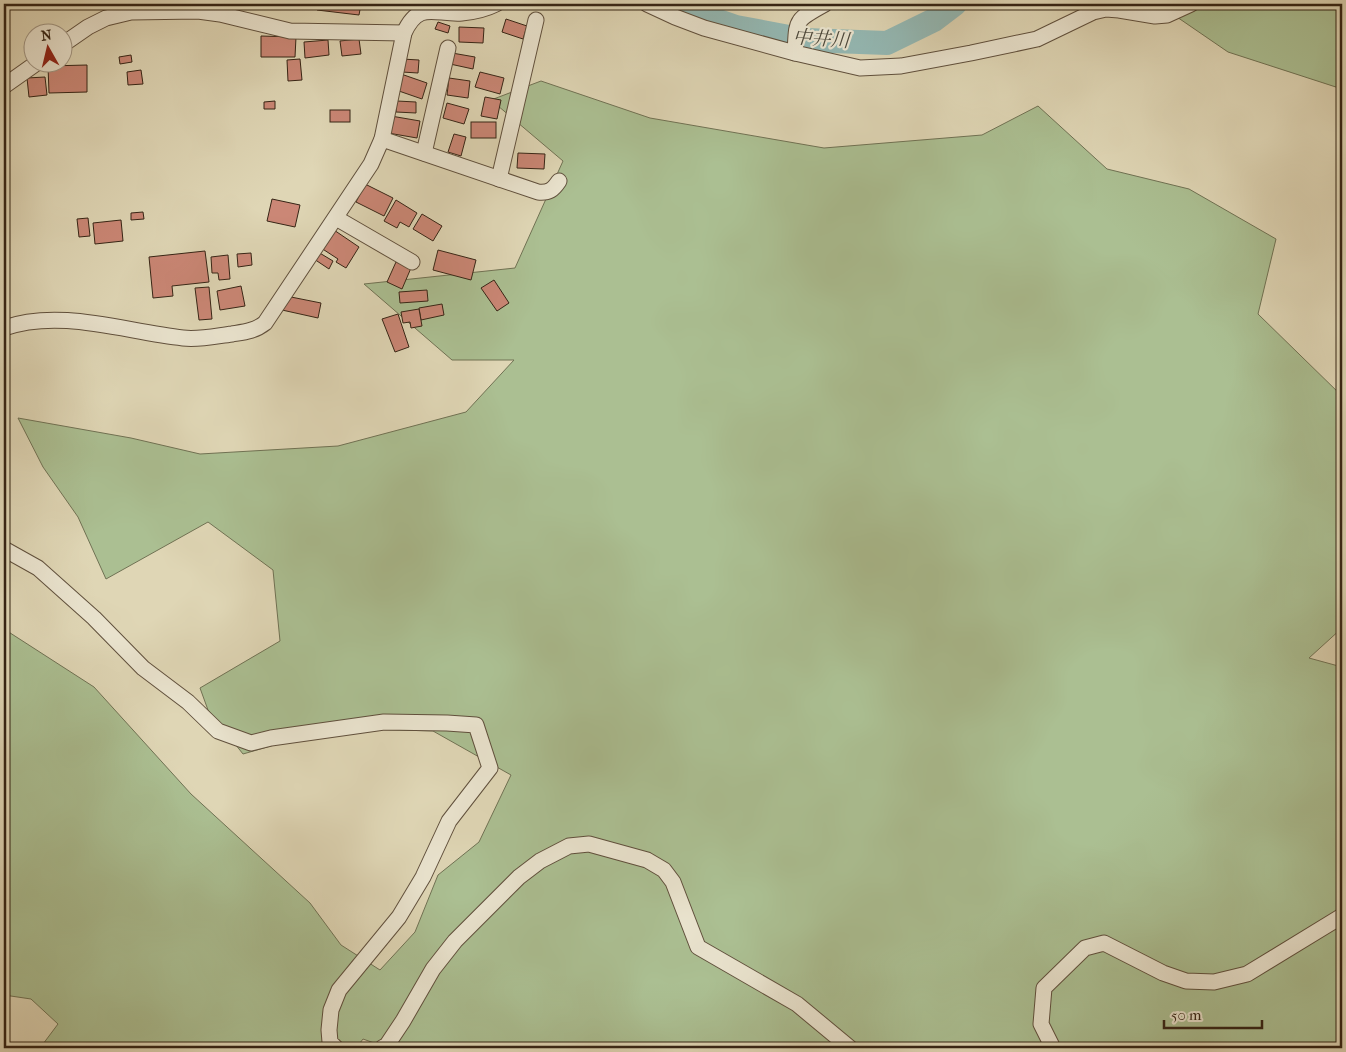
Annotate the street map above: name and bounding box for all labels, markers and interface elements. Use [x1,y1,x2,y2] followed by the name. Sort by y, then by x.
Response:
[22,22,72,72] north arrow
[40,26,53,45] text: N
[792,26,852,52] water label: 中井川
[1164,997,1261,1029] scale bar
[1171,1006,1202,1024] text: 50 m

